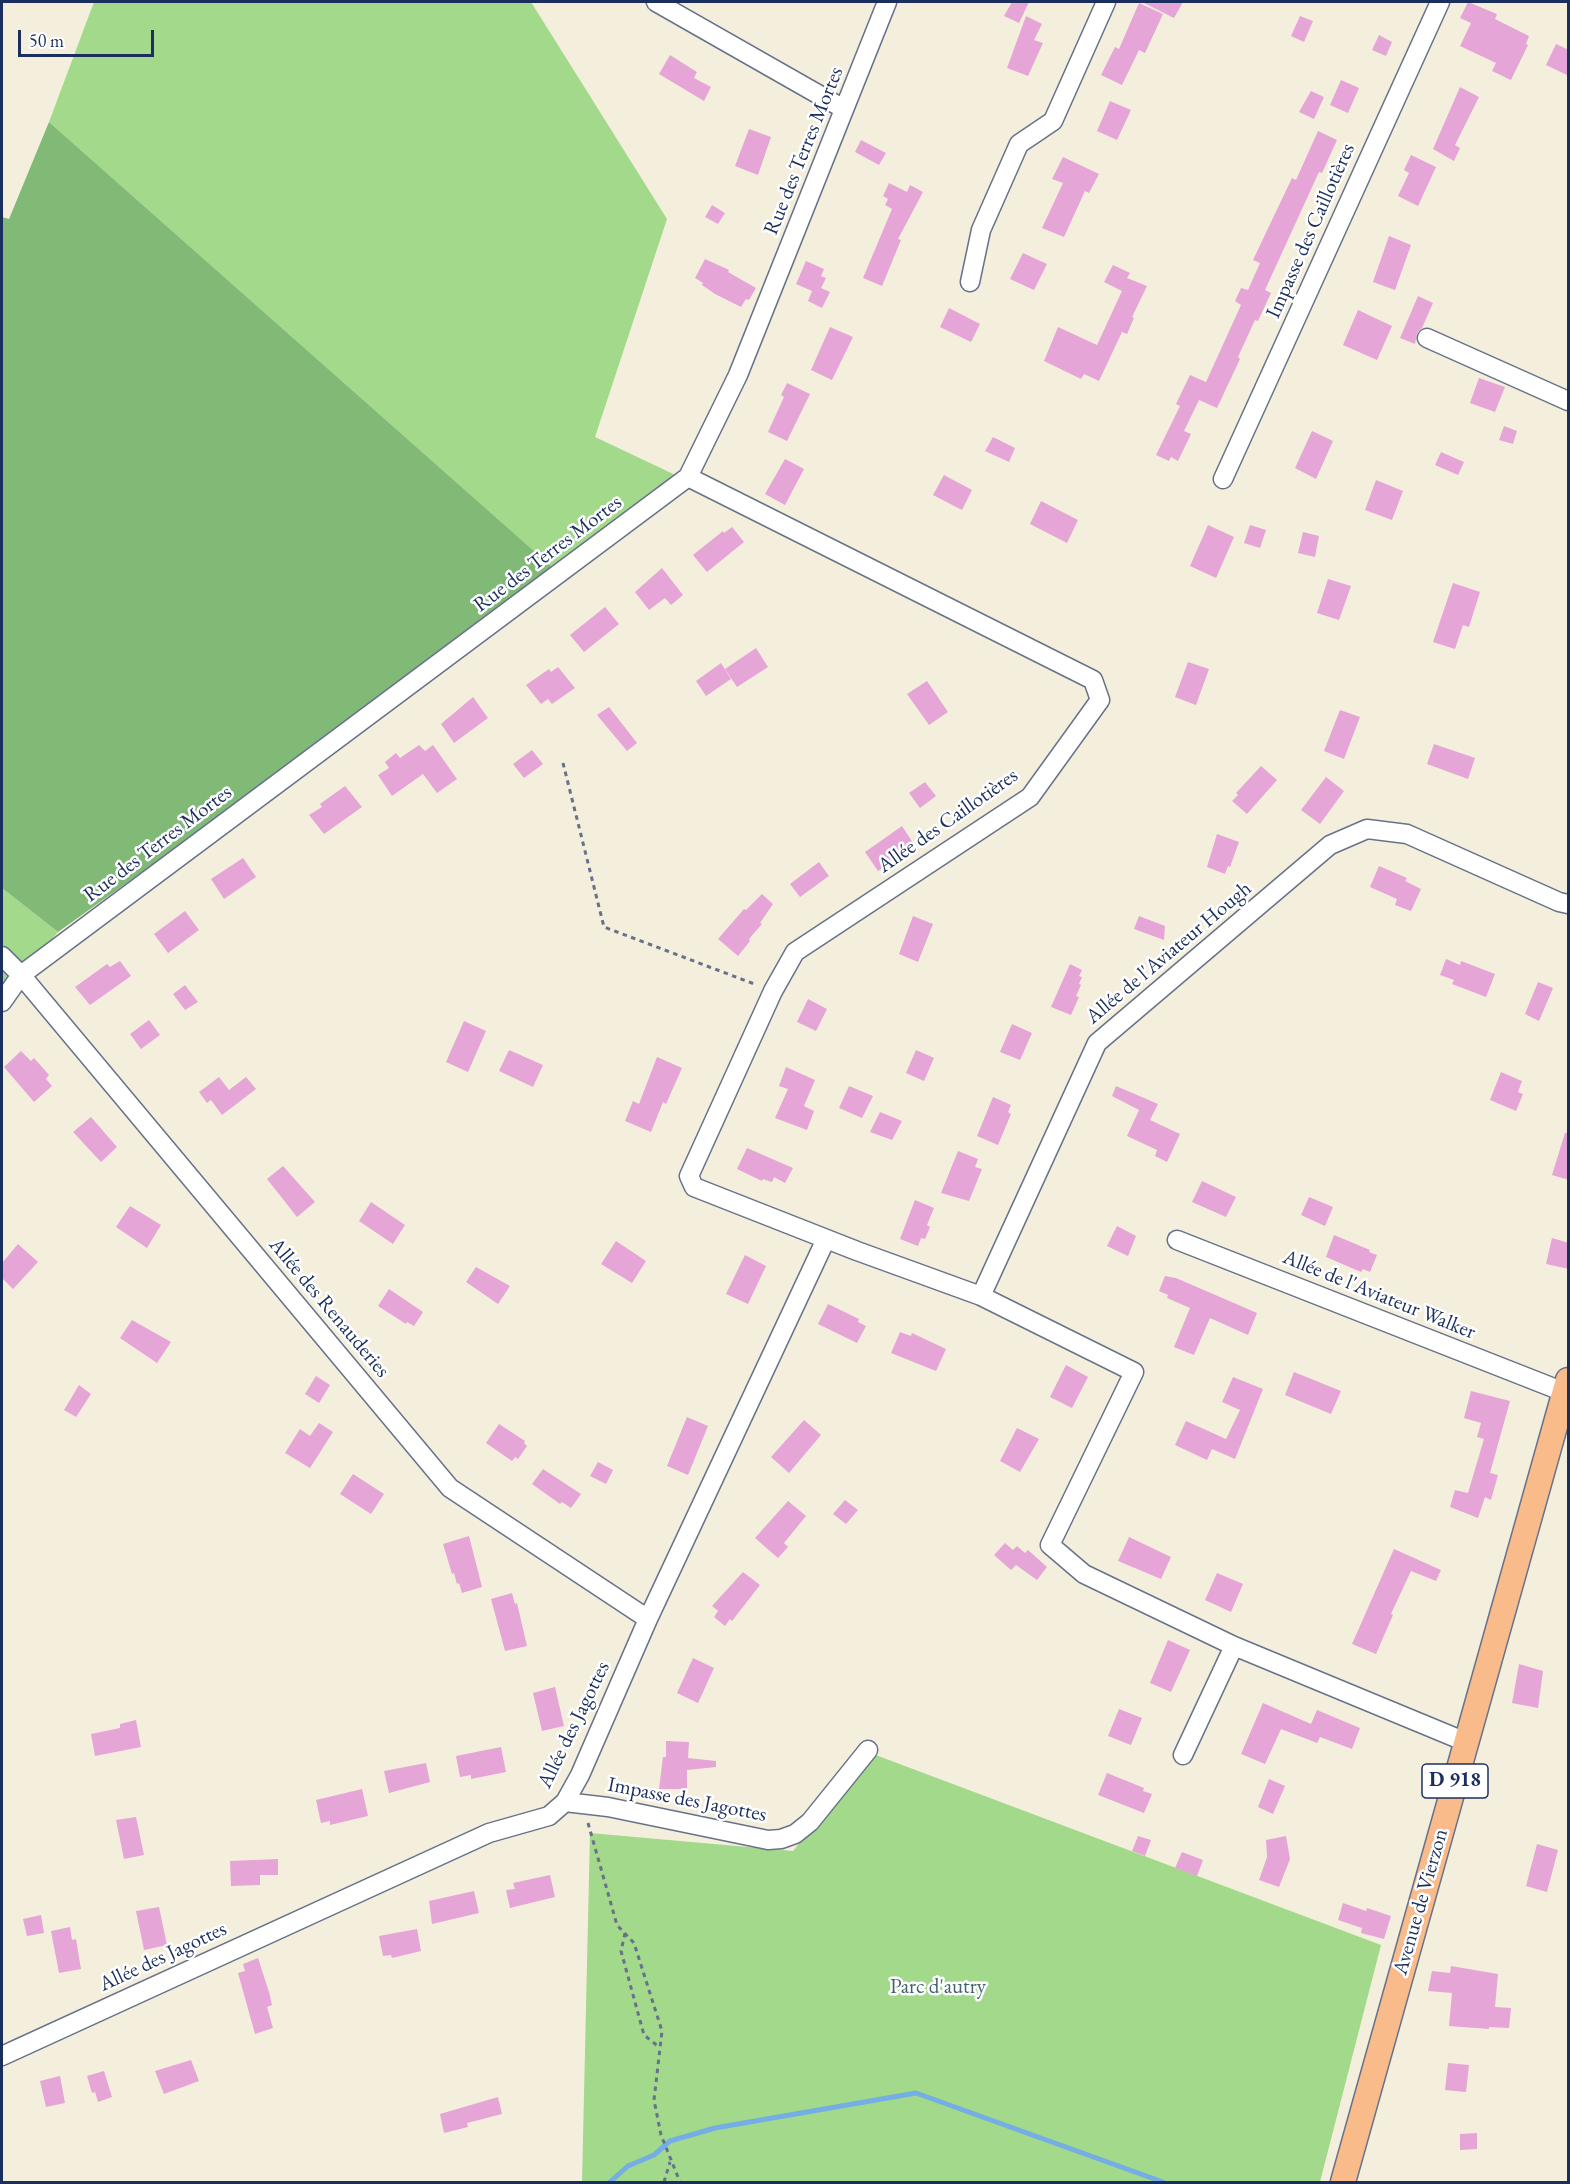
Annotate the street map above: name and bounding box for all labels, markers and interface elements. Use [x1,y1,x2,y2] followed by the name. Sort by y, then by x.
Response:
[21,18,158,56] scale bar
[29,29,64,52] text: 50 m
[759,63,849,239] street label: Rue des Terres Mortes
[1261,140,1361,322] street label: Impasse des Caillotières
[469,490,627,618] street label: Rue des Terres Mortes
[873,763,1023,879] street label: Allée des Caillotières
[79,780,237,908] street label: Rue des Terres Mortes
[1081,876,1257,1030] street label: Allée de l'Aviateur Hough
[263,1233,395,1383] street label: Allée des Renauderies
[1279,1245,1479,1345] street label: Allée de l'Aviateur Walker
[532,1657,616,1793] street label: Allée des Jagottes
[1422,1764,1488,1798] road number: D 918
[605,1772,769,1828] street label: Impasse des Jagottes
[1388,1826,1454,1978] street label: Avenue de Vierzon
[95,1916,231,1998] street label: Allée des Jagottes
[890,1974,986,2000] park label: Parc d'autry

